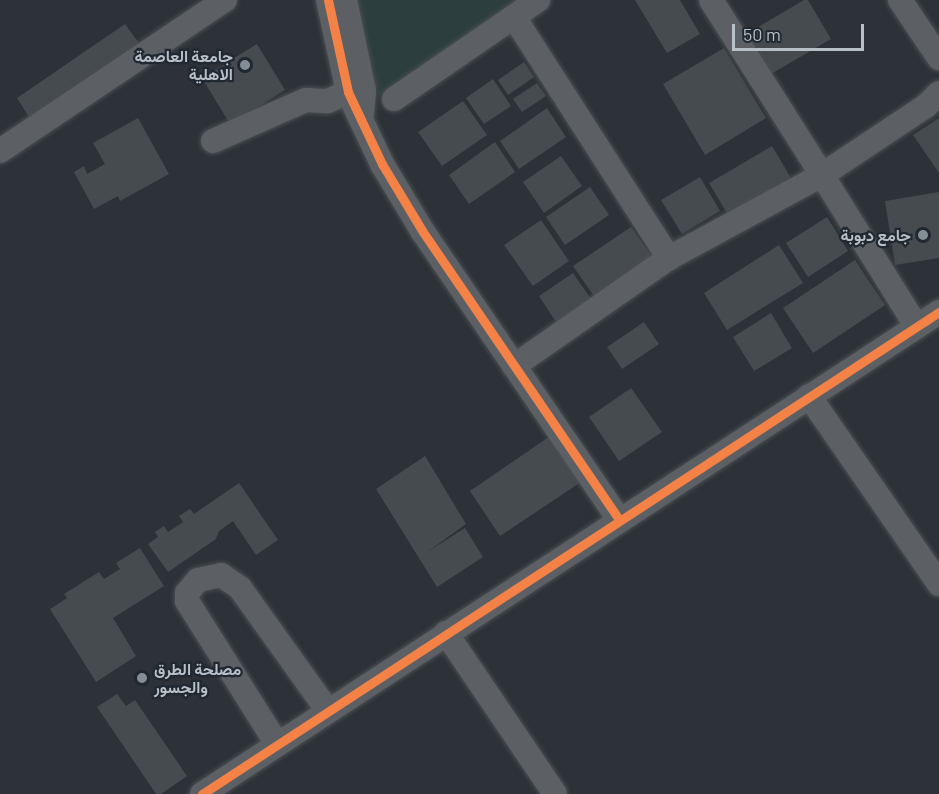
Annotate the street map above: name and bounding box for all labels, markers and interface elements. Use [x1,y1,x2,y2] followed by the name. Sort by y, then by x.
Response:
[735,12,867,50] scale bar
[743,23,781,45] text: 50 m
[134,46,233,84] place label: جامعة العاصمة الاهلية
[238,58,252,72] marker: جامعة العاصمة الاهلية
[841,225,911,245] place label: جامع دبوبة
[916,228,930,242] marker: جامع دبوبة
[154,659,241,697] place label: مصلحة الطرق والجسور
[135,671,149,685] marker: مصلحة الطرق والجسور

